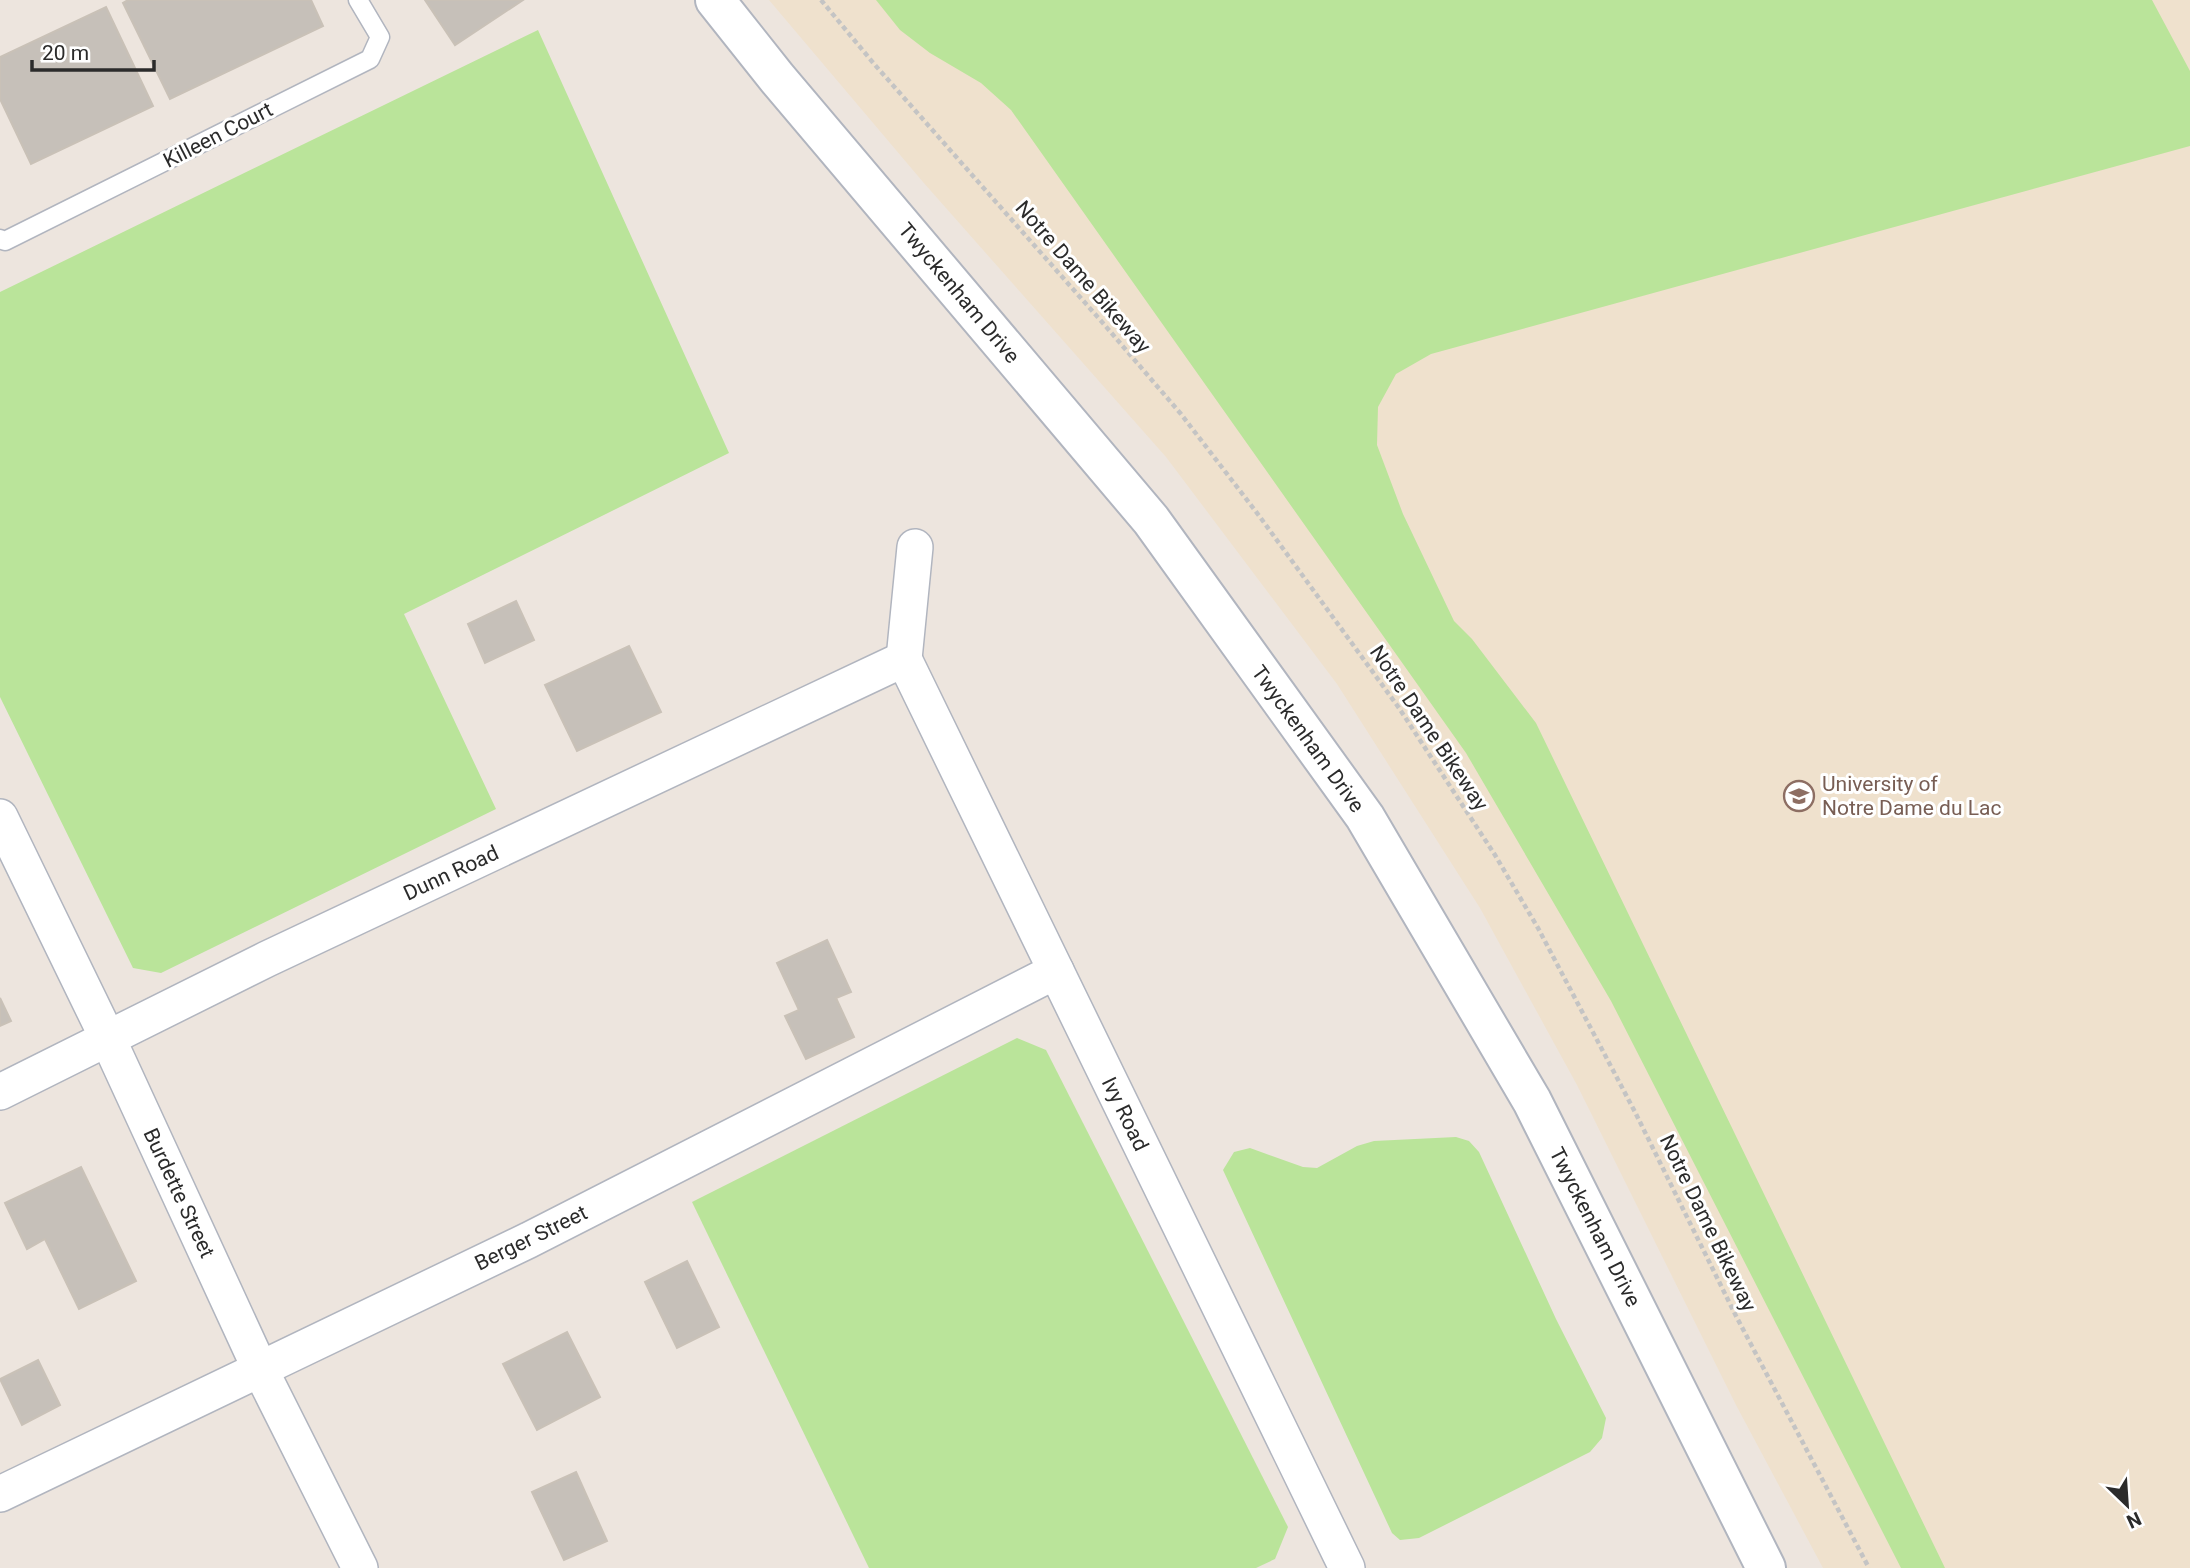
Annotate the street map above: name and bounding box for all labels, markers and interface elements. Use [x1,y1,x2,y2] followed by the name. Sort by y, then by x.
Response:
[32,28,154,72] scale bar
[42,41,89,65] text: 20 m
[159,97,277,173] street label: Killeen Court
[1010,196,1156,358] street label: Notre Dame Bikeway
[893,218,1025,368] street label: Twyckenham Drive
[1365,641,1493,815] street label: Notre Dame Bikeway
[1247,661,1369,817] street label: Twyckenham Drive
[1822,772,2001,820] place label: University of Notre Dame du Lac
[1782,779,1816,813] school or university icon: University of Notre Dame du Lac
[400,841,502,905] street label: Dunn Road
[1097,1073,1153,1155] street label: Ivy Road
[139,1124,220,1262] street label: Burdette Street
[1655,1131,1761,1315] street label: Notre Dame Bikeway
[1544,1143,1646,1311] street label: Twyckenham Drive
[471,1200,591,1275] street label: Berger Street
[2092,1470,2162,1540] north arrow
[2123,1507,2145,1533] text: N

